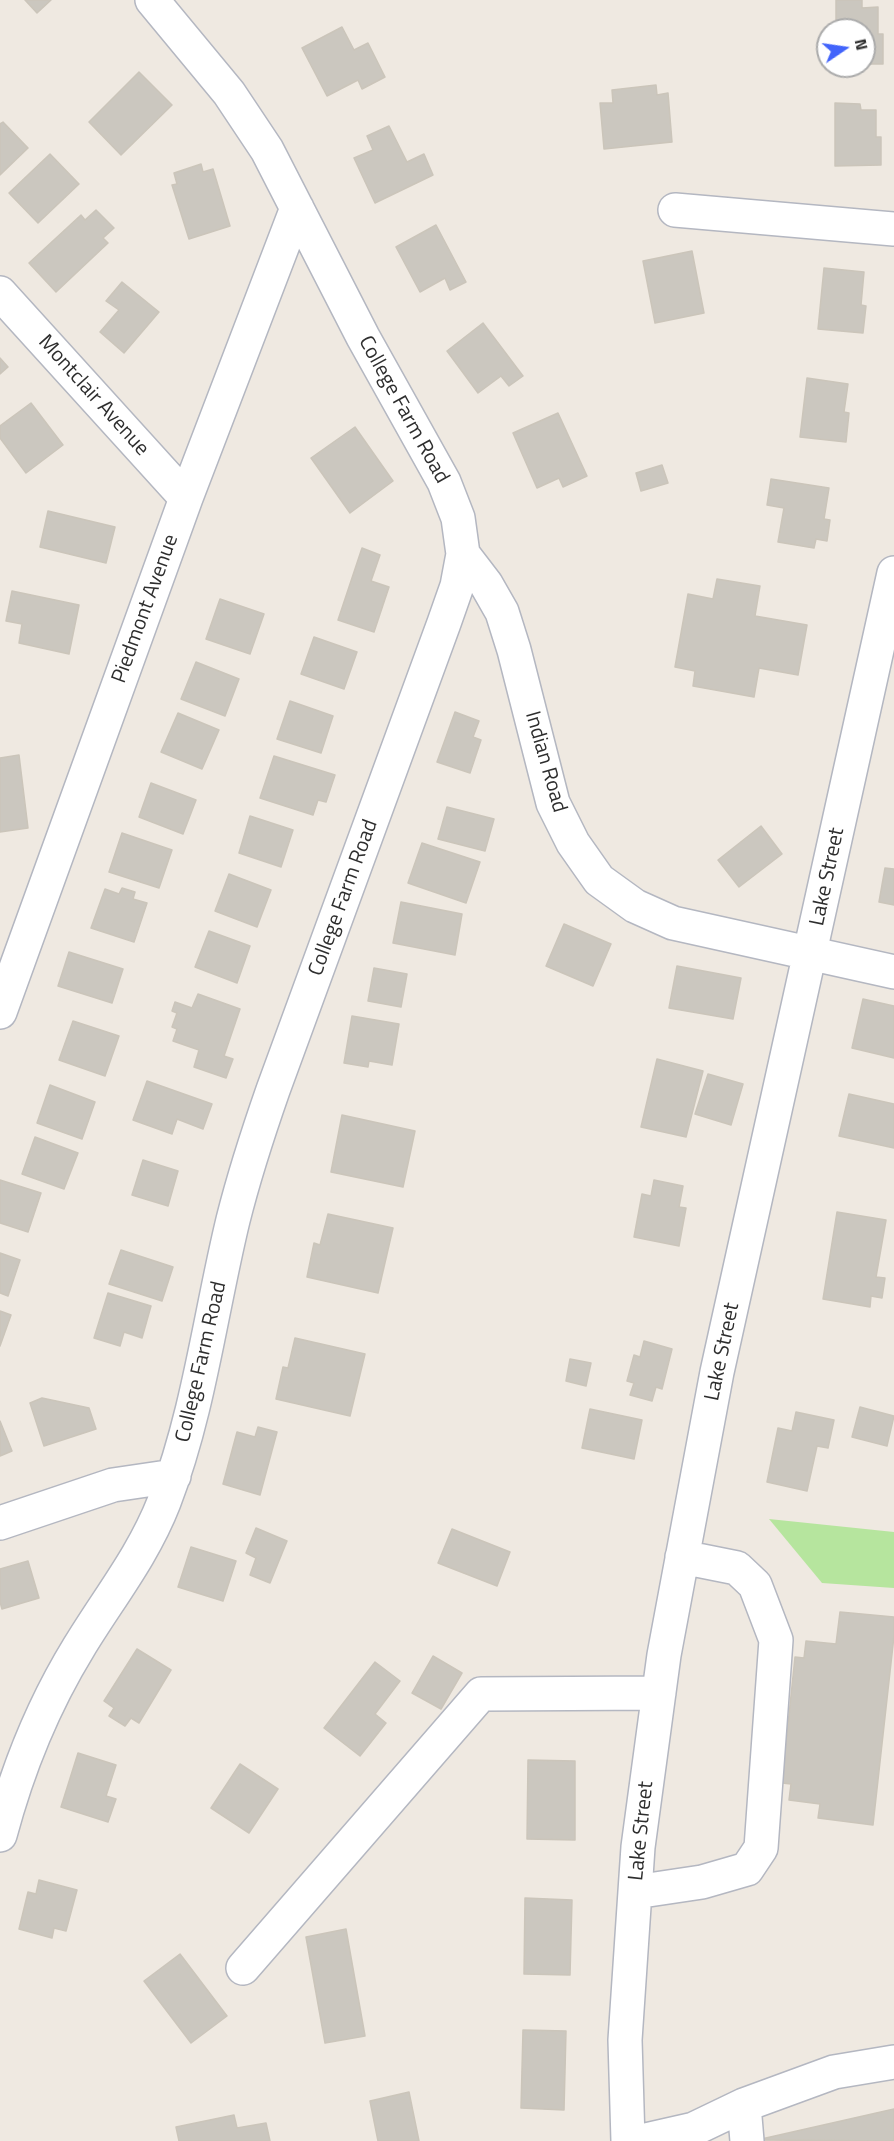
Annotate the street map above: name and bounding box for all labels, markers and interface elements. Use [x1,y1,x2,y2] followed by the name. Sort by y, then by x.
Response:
[816,18,876,78] north arrow
[849,36,875,53] text: N
[32,330,154,462] street label: Montclair Avenue
[352,332,454,488] street label: College Farm Road
[107,531,185,687] street label: Piedmont Avenue
[519,709,571,815] street label: Indian Road
[304,816,384,980] street label: College Farm Road
[805,826,851,928] street label: Lake Street
[171,1279,233,1445] street label: College Farm Road
[700,1301,746,1403] street label: Lake Street
[624,1780,660,1882] street label: Lake Street

